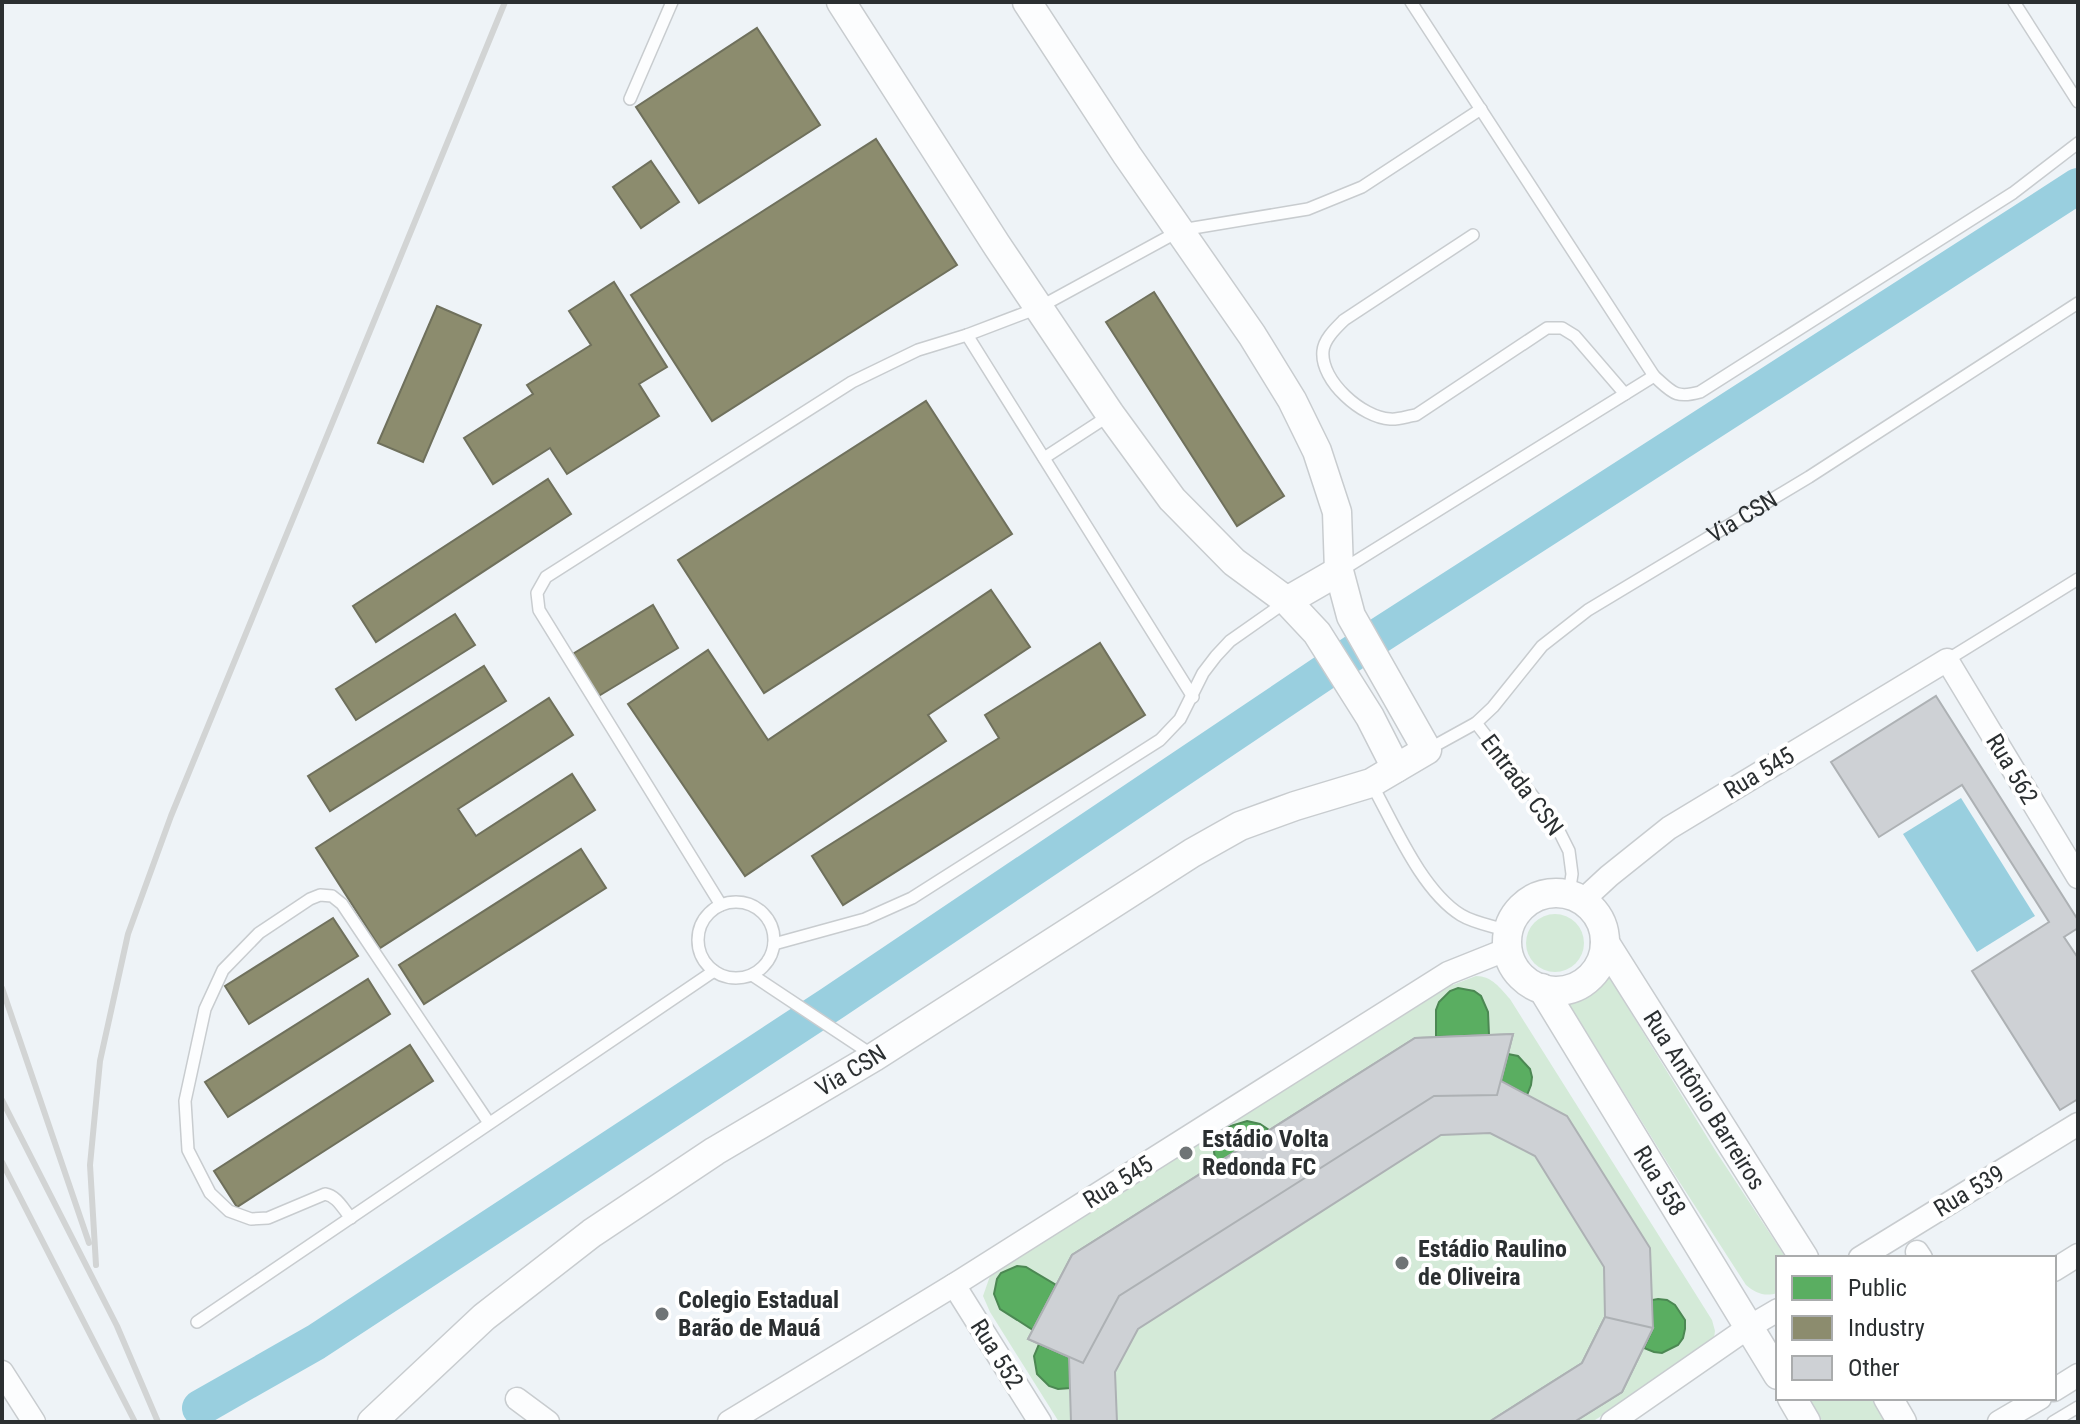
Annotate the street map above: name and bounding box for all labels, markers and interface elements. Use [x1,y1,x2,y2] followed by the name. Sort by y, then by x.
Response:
[1702,485,1782,549] street label: Via CSN
[1475,729,1569,841] street label: Entrada CSN
[1980,729,2044,809] street label: Rua 562
[1719,741,1799,805] street label: Rua 545
[1637,1006,1771,1195] street label: Rua Antônio Barreiros
[811,1039,891,1102] street label: Via CSN
[1202,1125,1329,1181] place label: Estádio Volta Redonda FC
[1628,1141,1692,1221] street label: Rua 558
[1177,1144,1195,1162] marker: Estádio Volta Redonda FC
[1078,1150,1158,1214] street label: Rua 545
[1929,1159,2009,1223] street label: Rua 539
[1418,1235,1567,1291] place label: Estádio Raulino de Oliveira
[1393,1254,1411,1272] marker: Estádio Raulino de Oliveira
[1776,1256,2056,1400] legend
[1848,1274,1907,1302] text: Public
[678,1286,839,1342] place label: Colegio Estadual Barão de Mauá
[653,1305,671,1323] marker: Colegio Estadual Barão de Mauá
[965,1314,1029,1394] street label: Rua 552
[1848,1314,1925,1342] text: Industry
[1848,1354,1900,1382] text: Other

